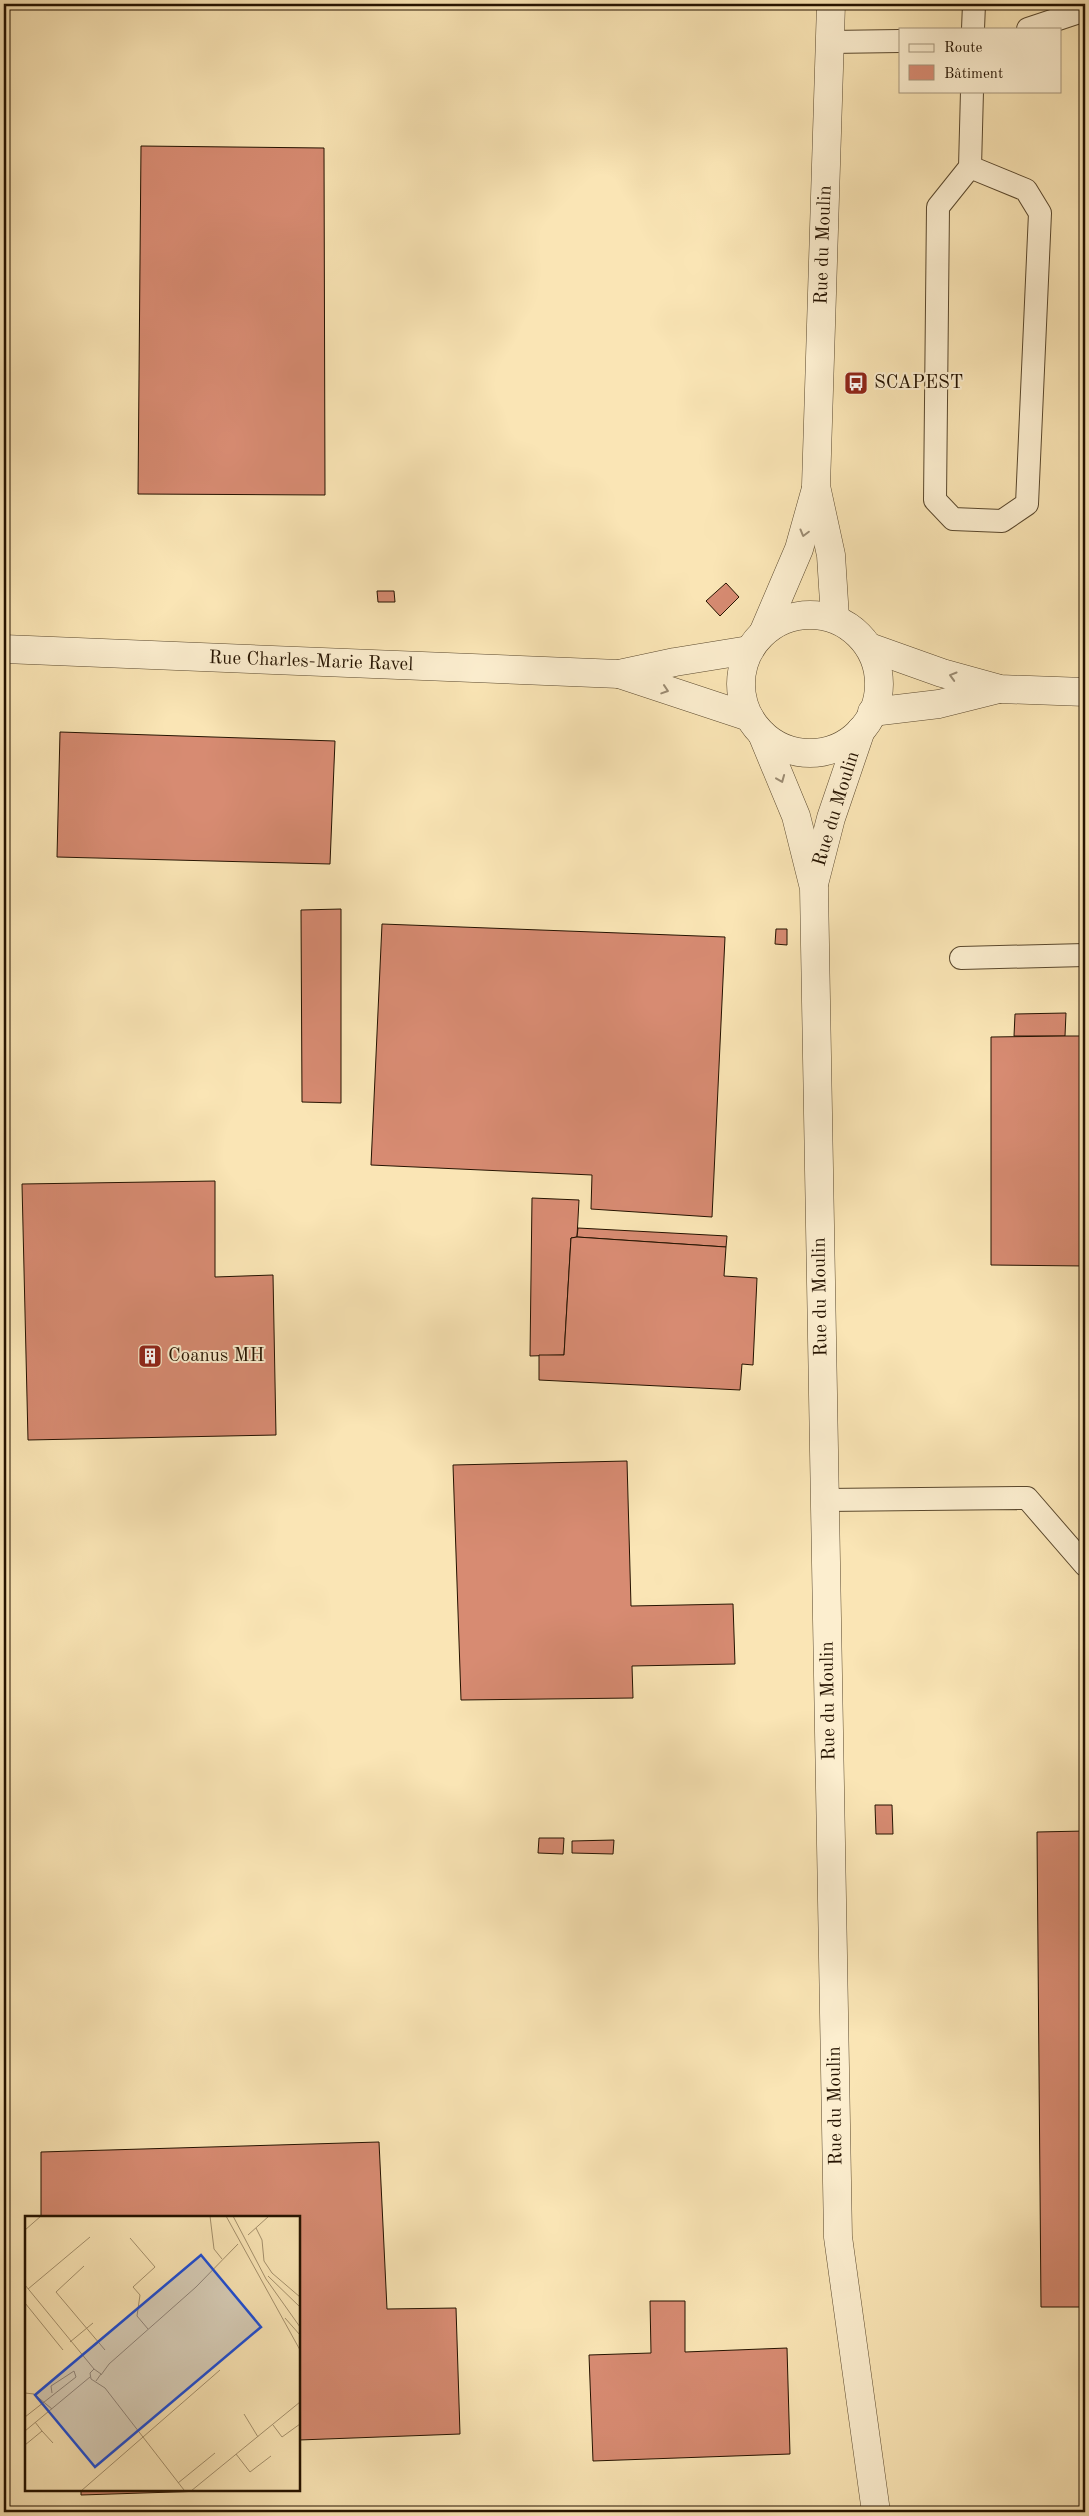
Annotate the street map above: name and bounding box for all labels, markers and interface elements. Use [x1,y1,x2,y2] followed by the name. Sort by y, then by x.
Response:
[899,28,1062,92] legend
[944,41,982,56] text: Route
[944,67,1003,82] text: Bâtiment
[812,185,836,305] street label: Rue du Moulin
[843,370,869,396] bus stop icon: SCAPEST
[874,374,963,393] place label: SCAPEST
[799,528,809,536] one-way arrow
[208,649,414,675] street label: Rue Charles-Marie Ravel
[949,671,958,682] one-way arrow
[661,684,669,694] one-way arrow
[810,749,864,869] street label: Rue du Moulin
[774,774,785,783] one-way arrow
[810,1237,832,1357] street label: Rue du Moulin
[137,1343,163,1369] building icon: Coanus MH
[168,1347,264,1366] place label: Coanus MH
[818,1641,840,1761] street label: Rue du Moulin
[825,2046,847,2166] street label: Rue du Moulin
[25,2216,300,2491] inset map

